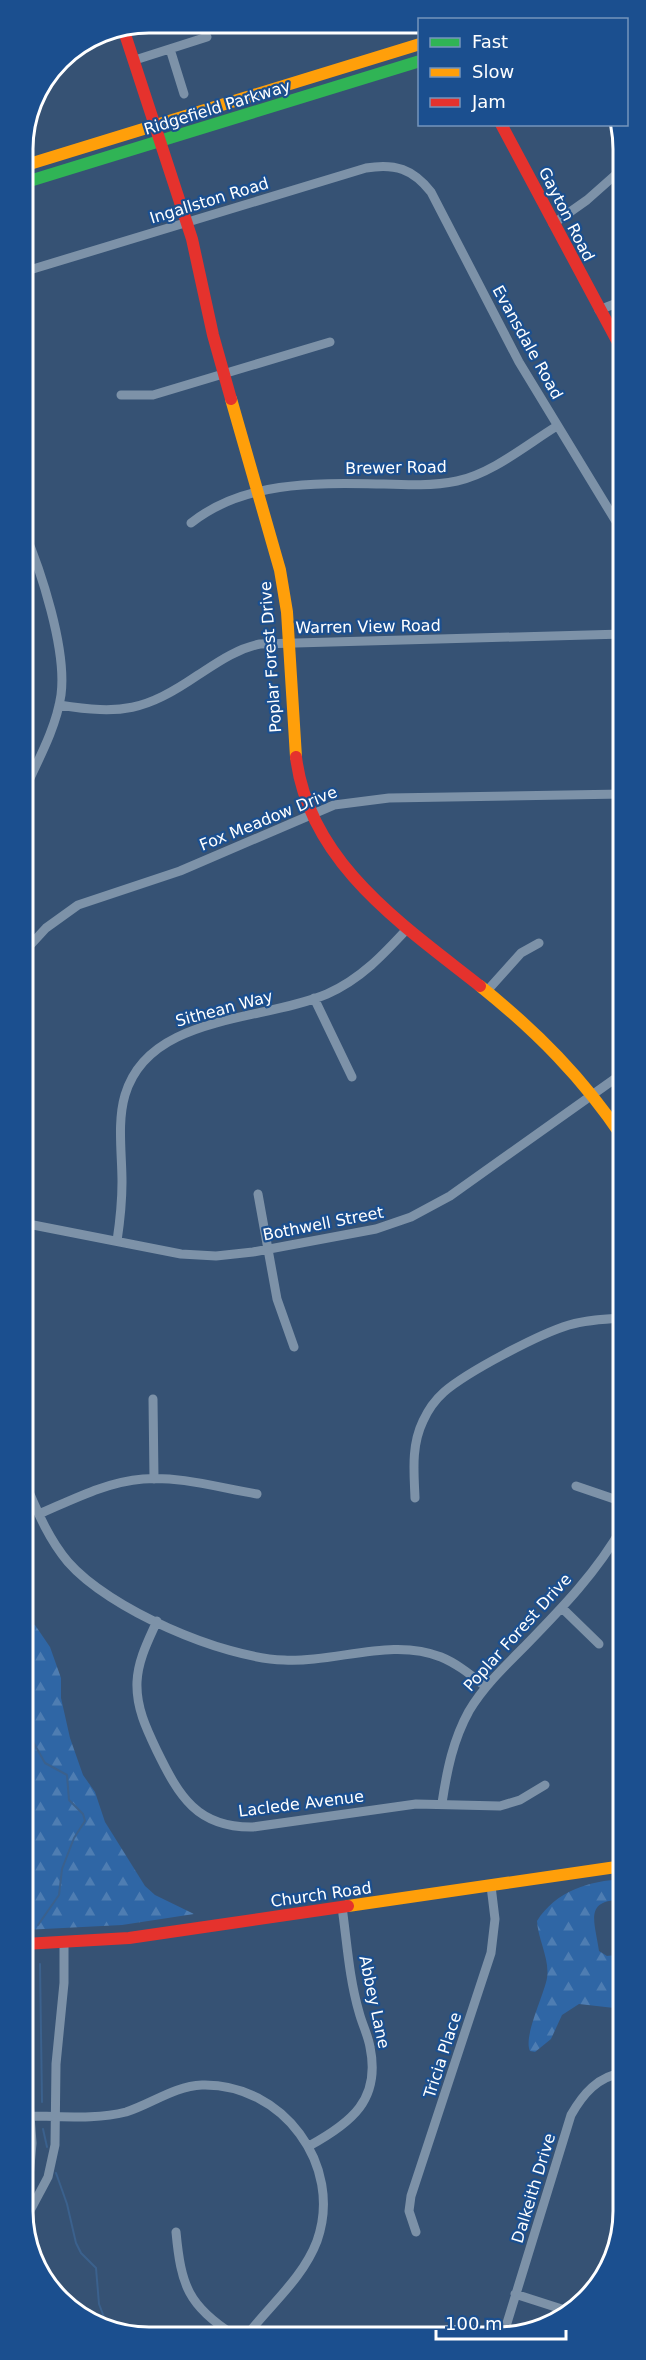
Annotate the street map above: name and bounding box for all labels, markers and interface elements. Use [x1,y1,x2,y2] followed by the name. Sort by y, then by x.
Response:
[418,18,628,126] legend
[472,31,508,52] text: Fast
[472,61,514,82] text: Slow
[142,76,293,139] street label: Ridgefield Parkway
[471,91,506,112] text: Jam
[535,164,598,264] street label: Gayton Road
[147,173,271,228] street label: Ingallston Road
[488,282,567,403] street label: Evansdale Road
[345,457,447,478] street label: Brewer Road
[256,581,285,733] street label: Poplar Forest Drive
[295,616,441,637] street label: Warren View Road
[197,782,340,855] street label: Fox Meadow Drive
[173,986,275,1031] street label: Sithean Way
[261,1202,385,1245] street label: Bothwell Street
[460,1570,575,1695] street label: Poplar Forest Drive
[237,1786,365,1821] street label: Laclede Avenue
[269,1878,373,1911] street label: Church Road
[355,1954,394,2050] street label: Abbey Lane
[419,2010,465,2101] street label: Tricia Place
[508,2131,559,2245] street label: Dalkeith Drive
[436,2303,566,2341] scale bar
[445,2313,503,2334] text: 100 m

